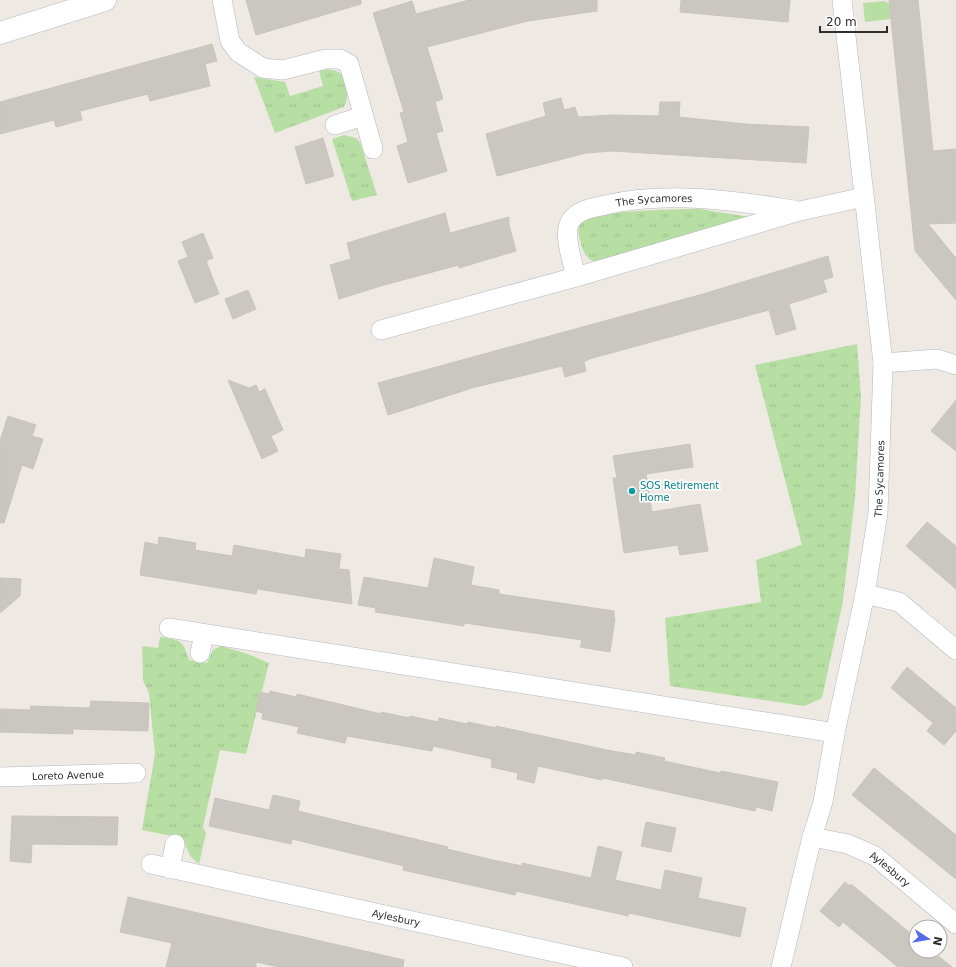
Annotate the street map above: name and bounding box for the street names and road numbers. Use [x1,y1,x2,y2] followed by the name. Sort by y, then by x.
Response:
[614,193,693,209] street label: The Sycamores
[872,440,886,519] street label: The Sycamores
[32,769,104,782] street label: Loreto Avenue
[868,850,912,889] street label: Aylesbury
[371,907,421,929] street label: Aylesbury

